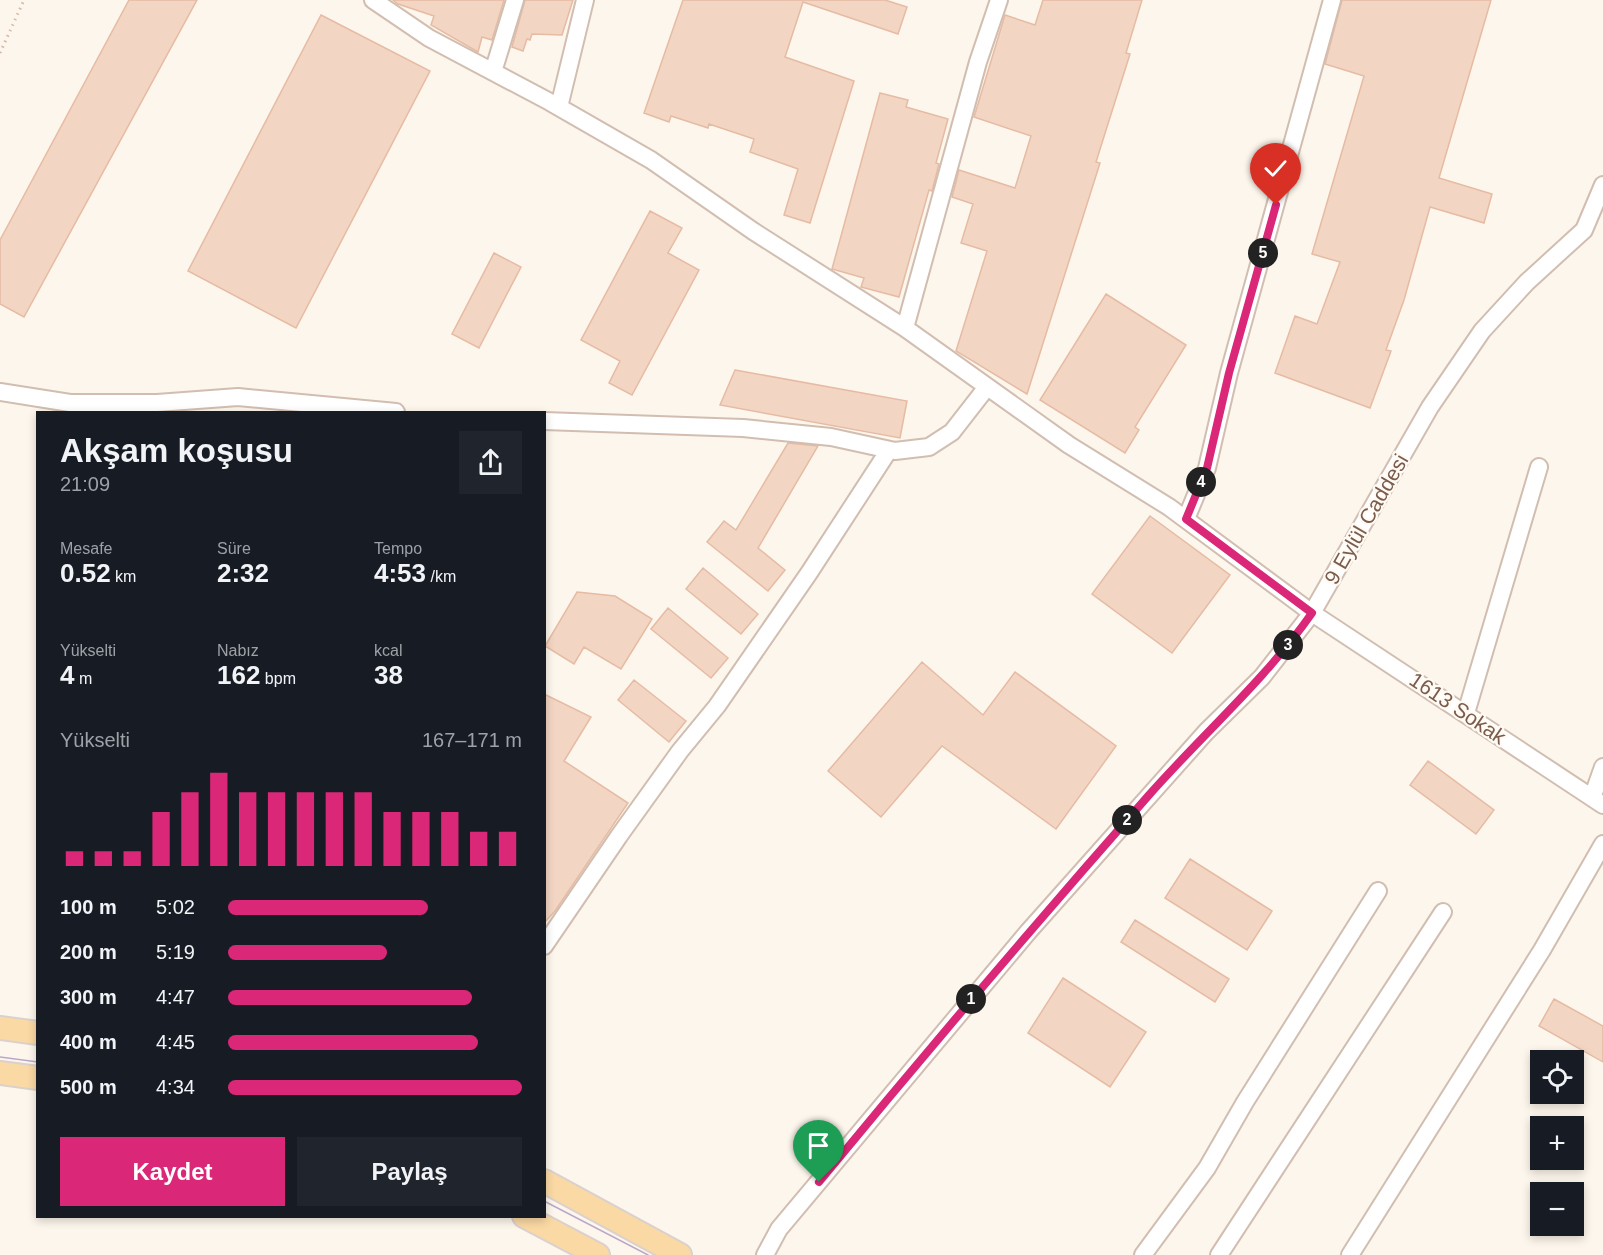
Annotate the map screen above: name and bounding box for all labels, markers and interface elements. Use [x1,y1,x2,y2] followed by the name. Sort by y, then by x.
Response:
[1250,143,1301,205] pin
[1259,152,1292,185] icon: check
[1248,238,1278,268] pin: 5
[1259,244,1267,261] text: 5
[459,431,522,494] button: share
[60,432,293,469] text: Akşam koşusu
[1320,450,1412,588] street label: 9 Eylül Caddesi
[1186,467,1216,497] pin: 4
[60,473,110,495] text: 21:09
[1197,473,1205,490] text: 4
[60,540,112,557] text: Mesafe
[217,540,251,557] text: Süre
[374,540,422,557] text: Tempo
[60,558,111,588] text: 0.52
[217,558,269,588] text: 2:32
[374,558,426,588] text: 4:53
[111,568,136,585] text: km
[426,568,456,585] text: /km
[1273,630,1303,660] pin: 3
[1284,636,1292,653] text: 3
[60,642,116,659] text: Yükselti
[217,642,259,659] text: Nabız
[374,642,402,659] text: kcal
[60,660,74,690] text: 4
[217,660,260,690] text: 162
[374,660,403,690] text: 38
[1406,667,1511,749] street label: 1613 Sokak
[74,670,92,687] text: m
[260,670,296,687] text: bpm
[60,729,130,751] text: Yükselti
[422,729,522,751] text: 167–171 m
[1112,805,1142,835] pin: 2
[1123,811,1131,828] text: 2
[60,896,117,918] text: 100 m
[156,896,195,918] text: 5:02
[60,941,117,963] text: 200 m
[156,941,195,963] text: 5:19
[956,984,986,1014] pin: 1
[60,986,117,1008] text: 300 m
[156,986,195,1008] text: 4:47
[967,990,975,1007] text: 1
[60,1031,117,1053] text: 400 m
[156,1031,195,1053] text: 4:45
[1530,1050,1584,1236] map controls
[1530,1050,1584,1104] button: locate
[60,1076,117,1098] text: 500 m
[156,1076,195,1098] text: 4:34
[1530,1116,1584,1170] button: +
[793,1120,844,1182] pin
[802,1129,835,1162] icon: arrive
[60,1137,285,1206] button: Kaydet
[297,1137,522,1206] button: Paylaş
[1530,1182,1584,1236] button: −

